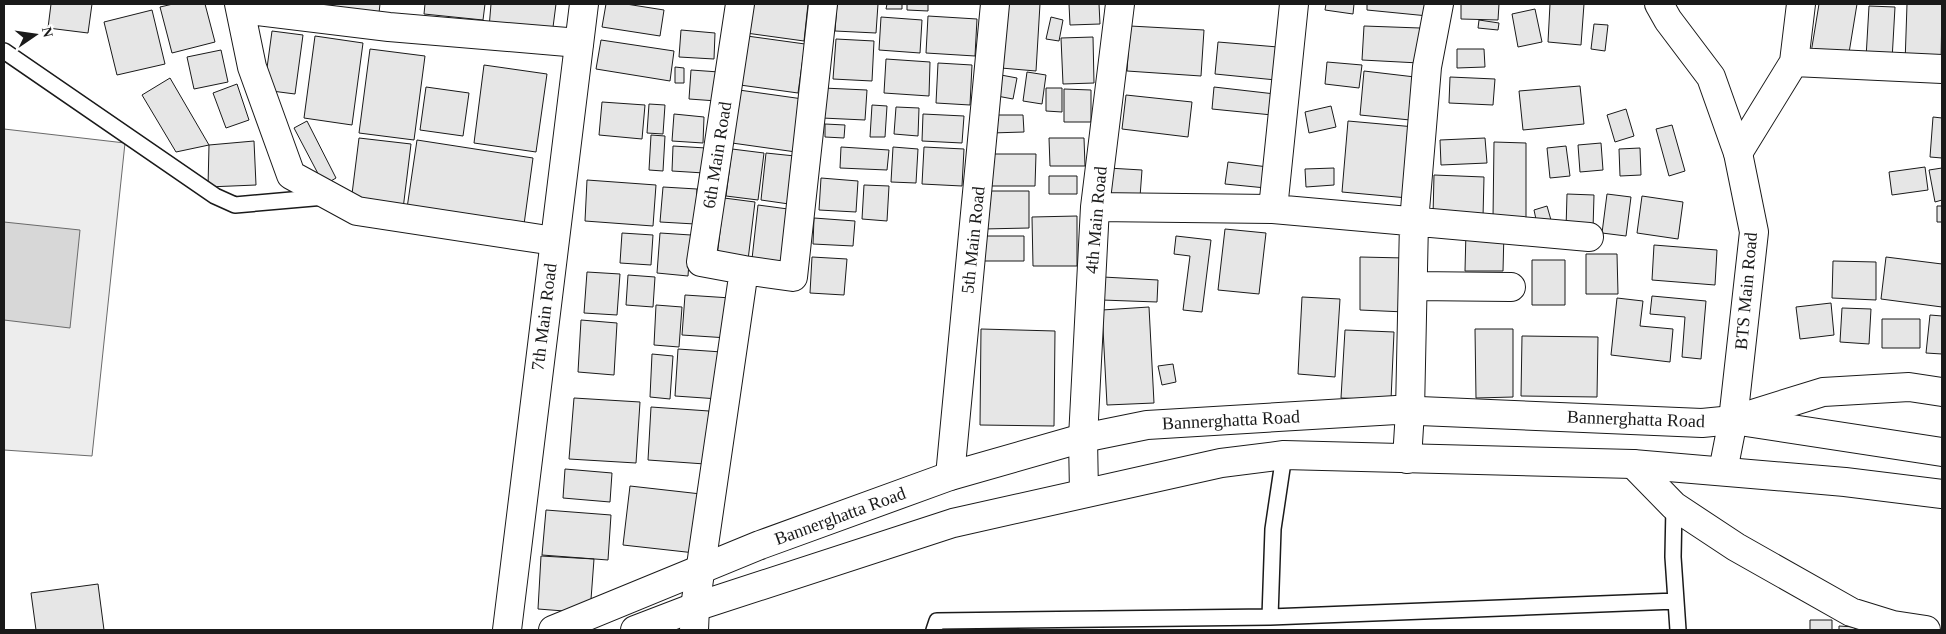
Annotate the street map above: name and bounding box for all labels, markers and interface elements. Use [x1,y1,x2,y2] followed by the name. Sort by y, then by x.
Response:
[10,10,60,60] north arrow
[39,26,56,39] text: N
[699,100,735,210] street label: 6th Main Road
[1081,165,1111,275] street label: 4th Main Road
[957,185,989,295] street label: 5th Main Road
[1731,231,1761,351] street label: BTS Main Road
[527,262,561,372] street label: 7th Main Road
[1162,406,1300,434] street label: Bannerghatta Road
[1567,407,1705,431] street label: Bannerghatta Road
[772,483,908,549] street label: Bannerghatta Road

